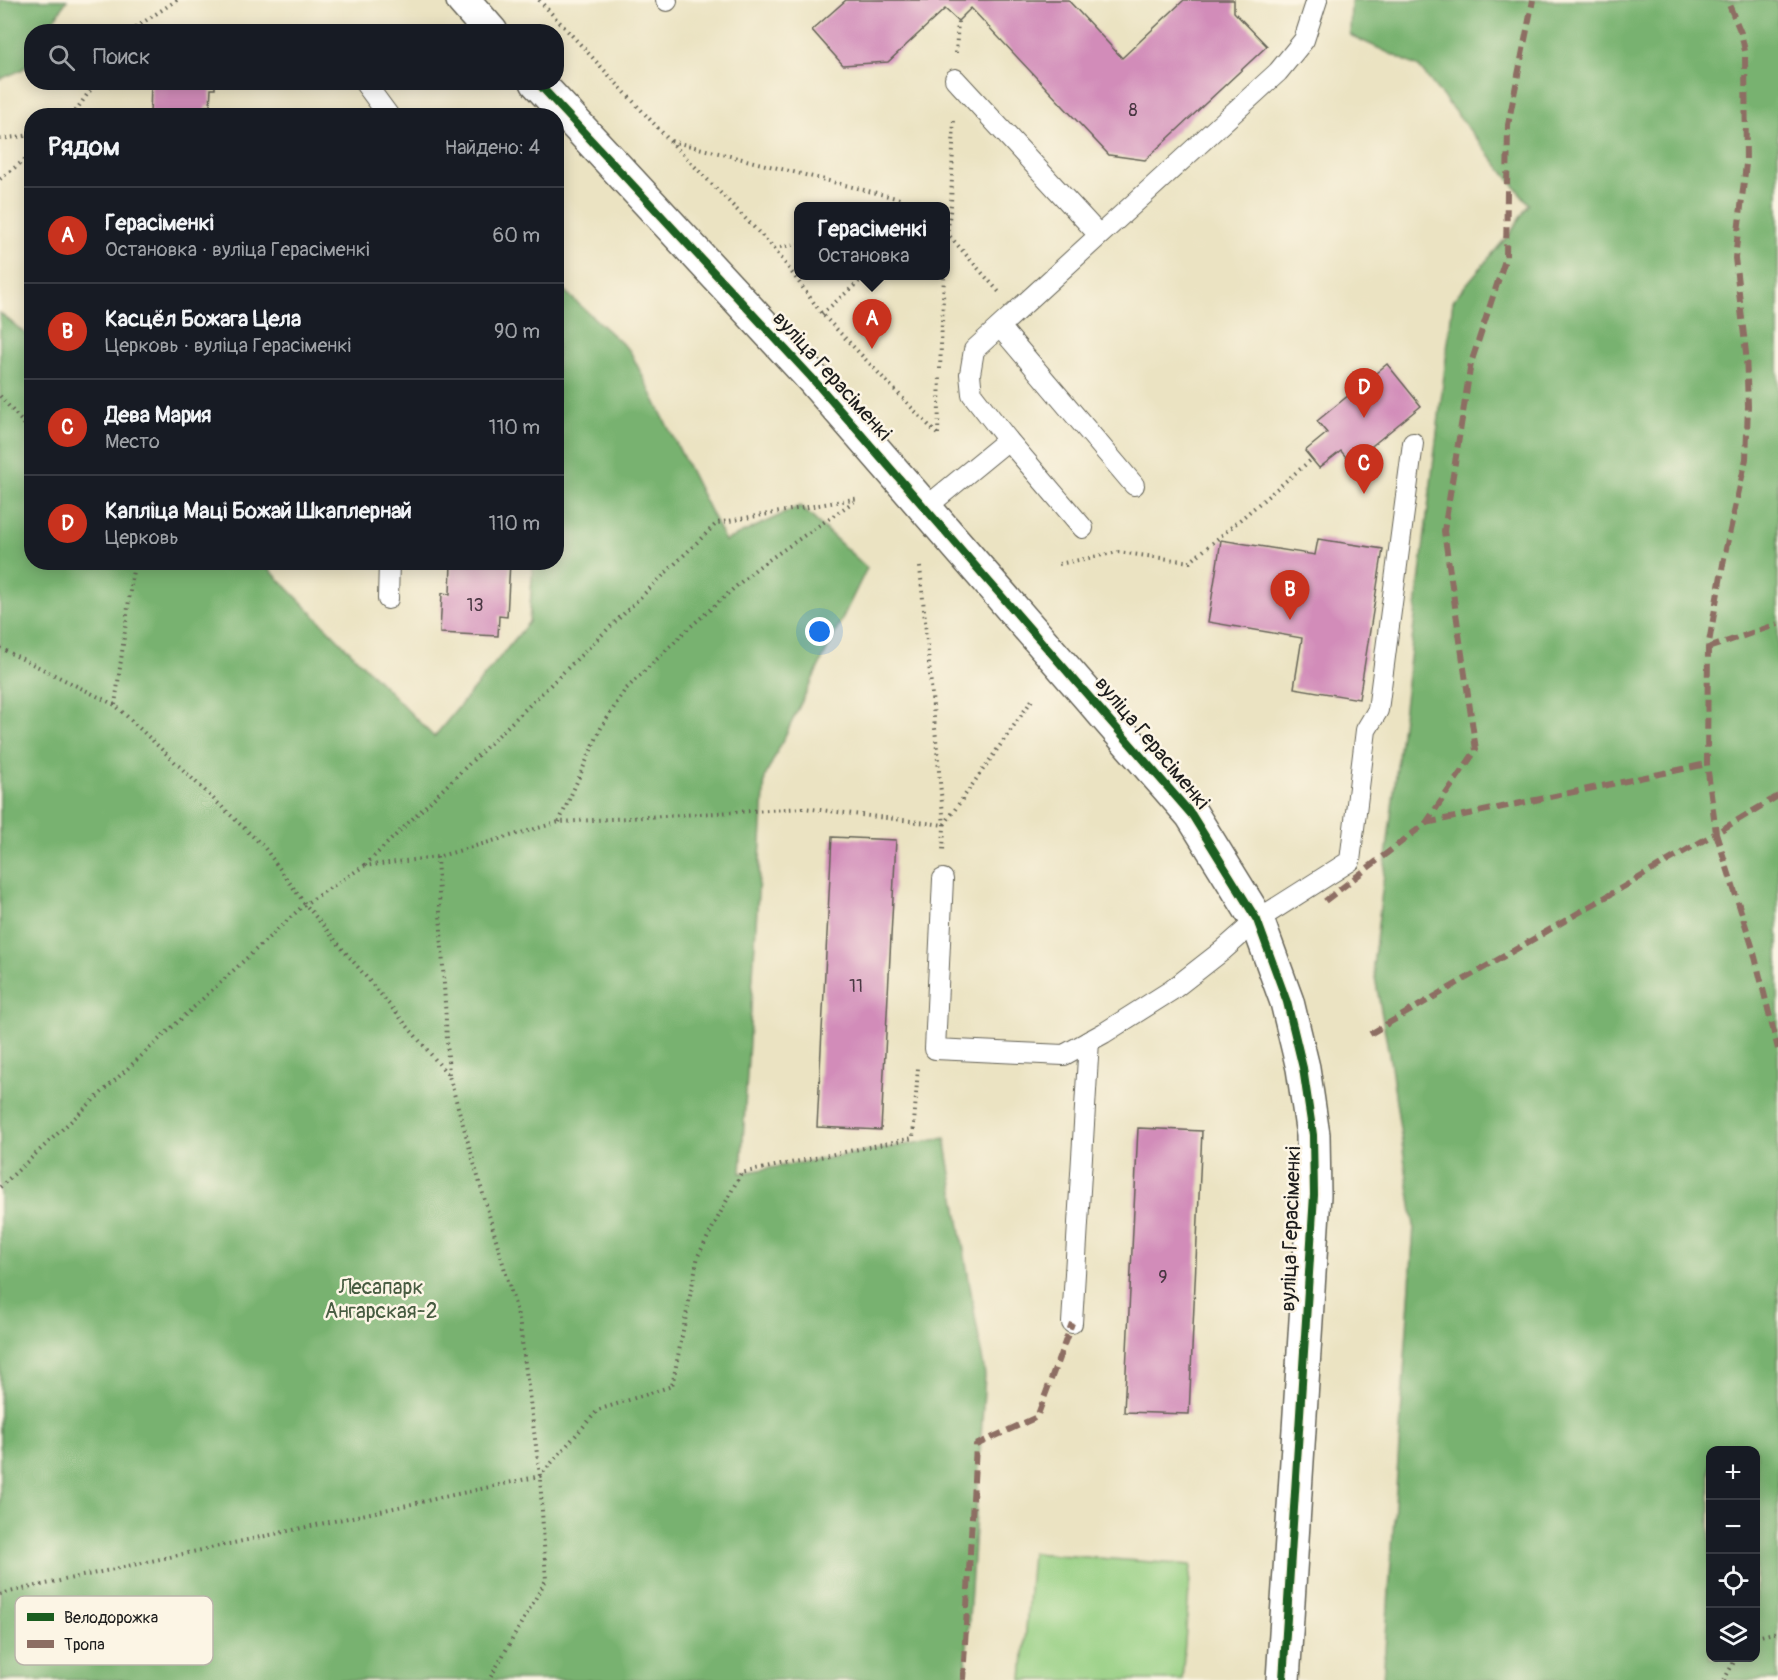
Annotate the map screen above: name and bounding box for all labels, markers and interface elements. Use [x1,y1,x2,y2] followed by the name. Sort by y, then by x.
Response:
[24,24,564,90] search box
[45,41,78,74] icon: search
[93,43,150,71] text: Поиск
[1128,99,1138,122] house number: 8
[48,131,120,163] text: Рядом
[445,135,540,160] text: Найдено: 4
[794,202,950,280] popup
[105,209,214,237] text: Герасіменкі
[818,215,926,243] text: Герасіменкі
[61,223,74,248] text: A
[493,223,540,248] text: 60 m
[105,237,370,262] text: Остановка · вуліца Герасіменкі
[818,243,910,268] text: Остановка
[852,300,892,349] pin: A
[105,305,301,333] text: Касцёл Божага Цела
[767,306,898,447] street label: вуліца Герасіменкі
[62,319,73,344] text: B
[494,319,540,344] text: 90 m
[105,333,351,358] text: Церковь · вуліца Герасіменкі
[1344,368,1384,418] pin: D
[105,401,211,429] text: Дева Мария
[61,415,74,440] text: C
[489,415,540,440] text: 110 m
[105,429,160,454] text: Место
[1344,444,1384,494] pin: C
[105,497,412,525] text: Капліца Маці Божай Шкаплернай
[61,511,74,536] text: D
[489,511,540,536] text: 110 m
[105,525,179,550] text: Церковь
[1270,570,1310,620] pin: B
[466,594,484,617] house number: 13
[805,617,834,646] your location
[1089,671,1216,815] street label: вуліца Герасіменкі
[849,975,863,998] house number: 11
[1275,1146,1307,1312] street label: вуліца Герасіменкі
[1158,1266,1168,1289] house number: 9
[325,1274,437,1325] park label: Лесапарк Ангарская-2
[1706,1446,1760,1662] map controls
[1706,1446,1760,1500] button: +
[1706,1500,1760,1554] button: −
[1706,1554,1760,1608] button: locate
[15,1596,213,1665] legend
[64,1608,158,1628] text: Велодорожка
[1706,1608,1760,1662] button: layers
[64,1635,105,1655] text: Тропа

